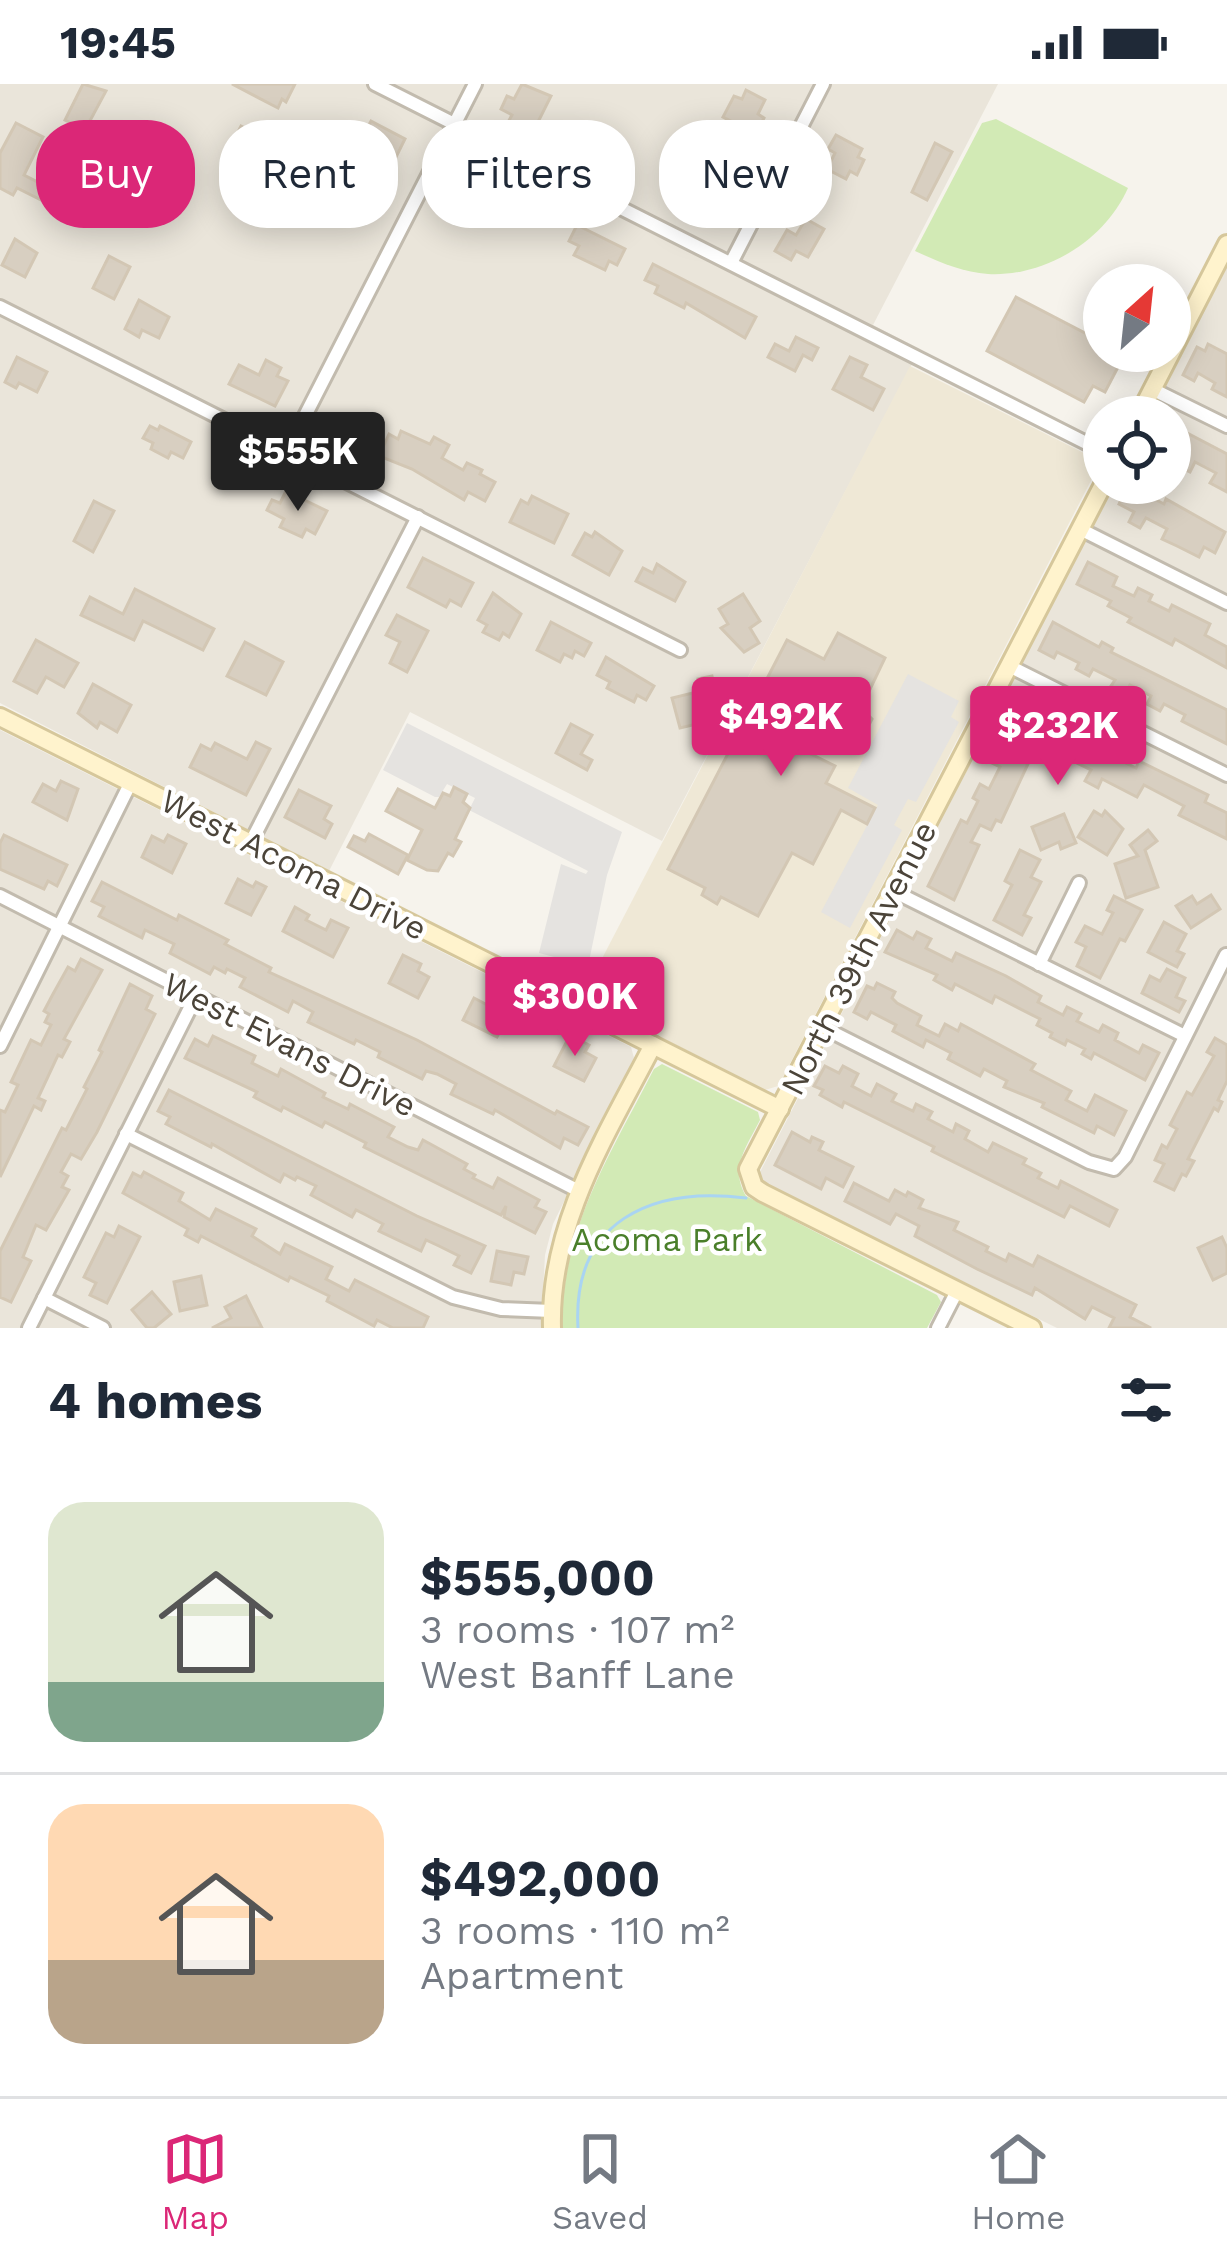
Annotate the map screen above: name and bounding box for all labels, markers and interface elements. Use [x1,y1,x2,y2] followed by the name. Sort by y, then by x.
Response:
[60,16,176,69] text: 19:45
[36,120,195,228] chip: Buy
[219,120,398,228] chip: Rent
[422,120,635,228] chip: Filters
[659,120,832,228] chip: New
[1083,264,1191,372] north arrow
[1083,264,1191,504] map controls
[1083,396,1191,504] button: locate
[214,412,382,514] pin: $555K
[238,428,358,473] text: $555K
[697,677,865,779] pin: $492K
[974,686,1142,788] pin: $232K
[719,693,843,738] text: $492K
[997,702,1119,747] text: $232K
[154,781,433,948] street label: West Acoma Drive
[772,815,944,1102] street label: North 39th Avenue
[491,957,659,1059] pin: $300K
[157,964,423,1125] street label: West Evans Drive
[512,973,638,1018] text: $300K
[571,1220,763,1259] park label: Acoma Park
[1113,1367,1179,1433] icon: filters
[48,1371,262,1430] text: 4 homes
[420,1548,655,1607] text: $555,000
[144,1550,288,1694] icon: home
[420,1607,735,1652] text: 3 rooms · 107 m²
[420,1652,735,1697] text: West Banff Lane
[420,1849,660,1908] text: $492,000
[144,1852,288,1996] icon: home
[420,1908,730,1953] text: 3 rooms · 110 m²
[420,1953,623,1998] text: Apartment
[162,2126,229,2237] tab: Map
[552,2126,648,2237] tab: Saved
[971,2126,1065,2237] tab: Home

